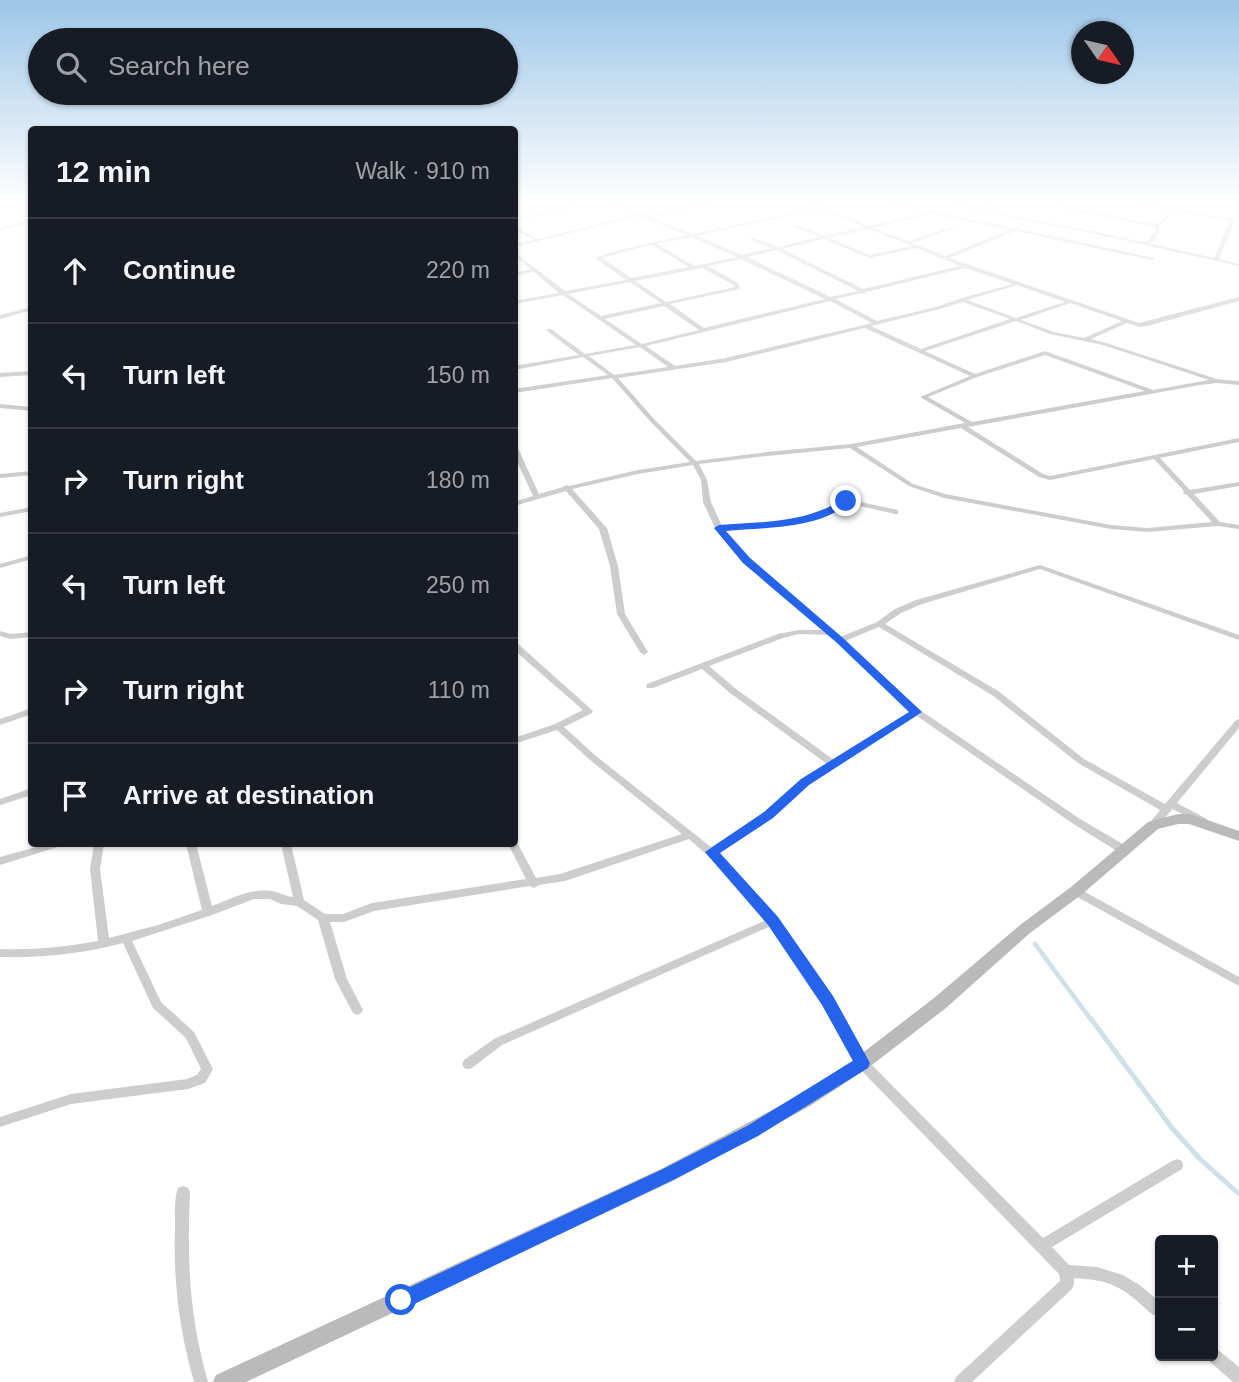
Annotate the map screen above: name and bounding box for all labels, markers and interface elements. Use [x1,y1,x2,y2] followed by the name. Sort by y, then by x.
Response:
[1071,21,1134,84] north arrow
[28,28,518,105] search box
[52,48,90,86] icon: search
[108,51,250,81] text: Search here
[56,155,151,188] text: 12 min
[355,158,490,184] text: Walk · 910 m
[56,252,94,290] icon: ahead
[123,255,236,285] text: Continue
[426,257,490,283] text: 220 m
[56,357,94,395] icon: left
[123,360,225,390] text: Turn left
[426,362,490,388] text: 150 m
[56,462,94,500] icon: right
[123,465,244,495] text: Turn right
[426,467,490,493] text: 180 m
[830,485,861,516] route end
[56,567,94,605] icon: left
[123,570,225,600] text: Turn left
[426,572,490,598] text: 250 m
[56,672,94,710] icon: right
[123,675,244,705] text: Turn right
[428,677,490,703] text: 110 m
[56,777,94,815] icon: arrive
[123,780,374,810] text: Arrive at destination
[1155,1235,1218,1361] map controls
[1155,1235,1218,1298] button: +
[385,1284,416,1315] route start
[1155,1298,1218,1361] button: −

